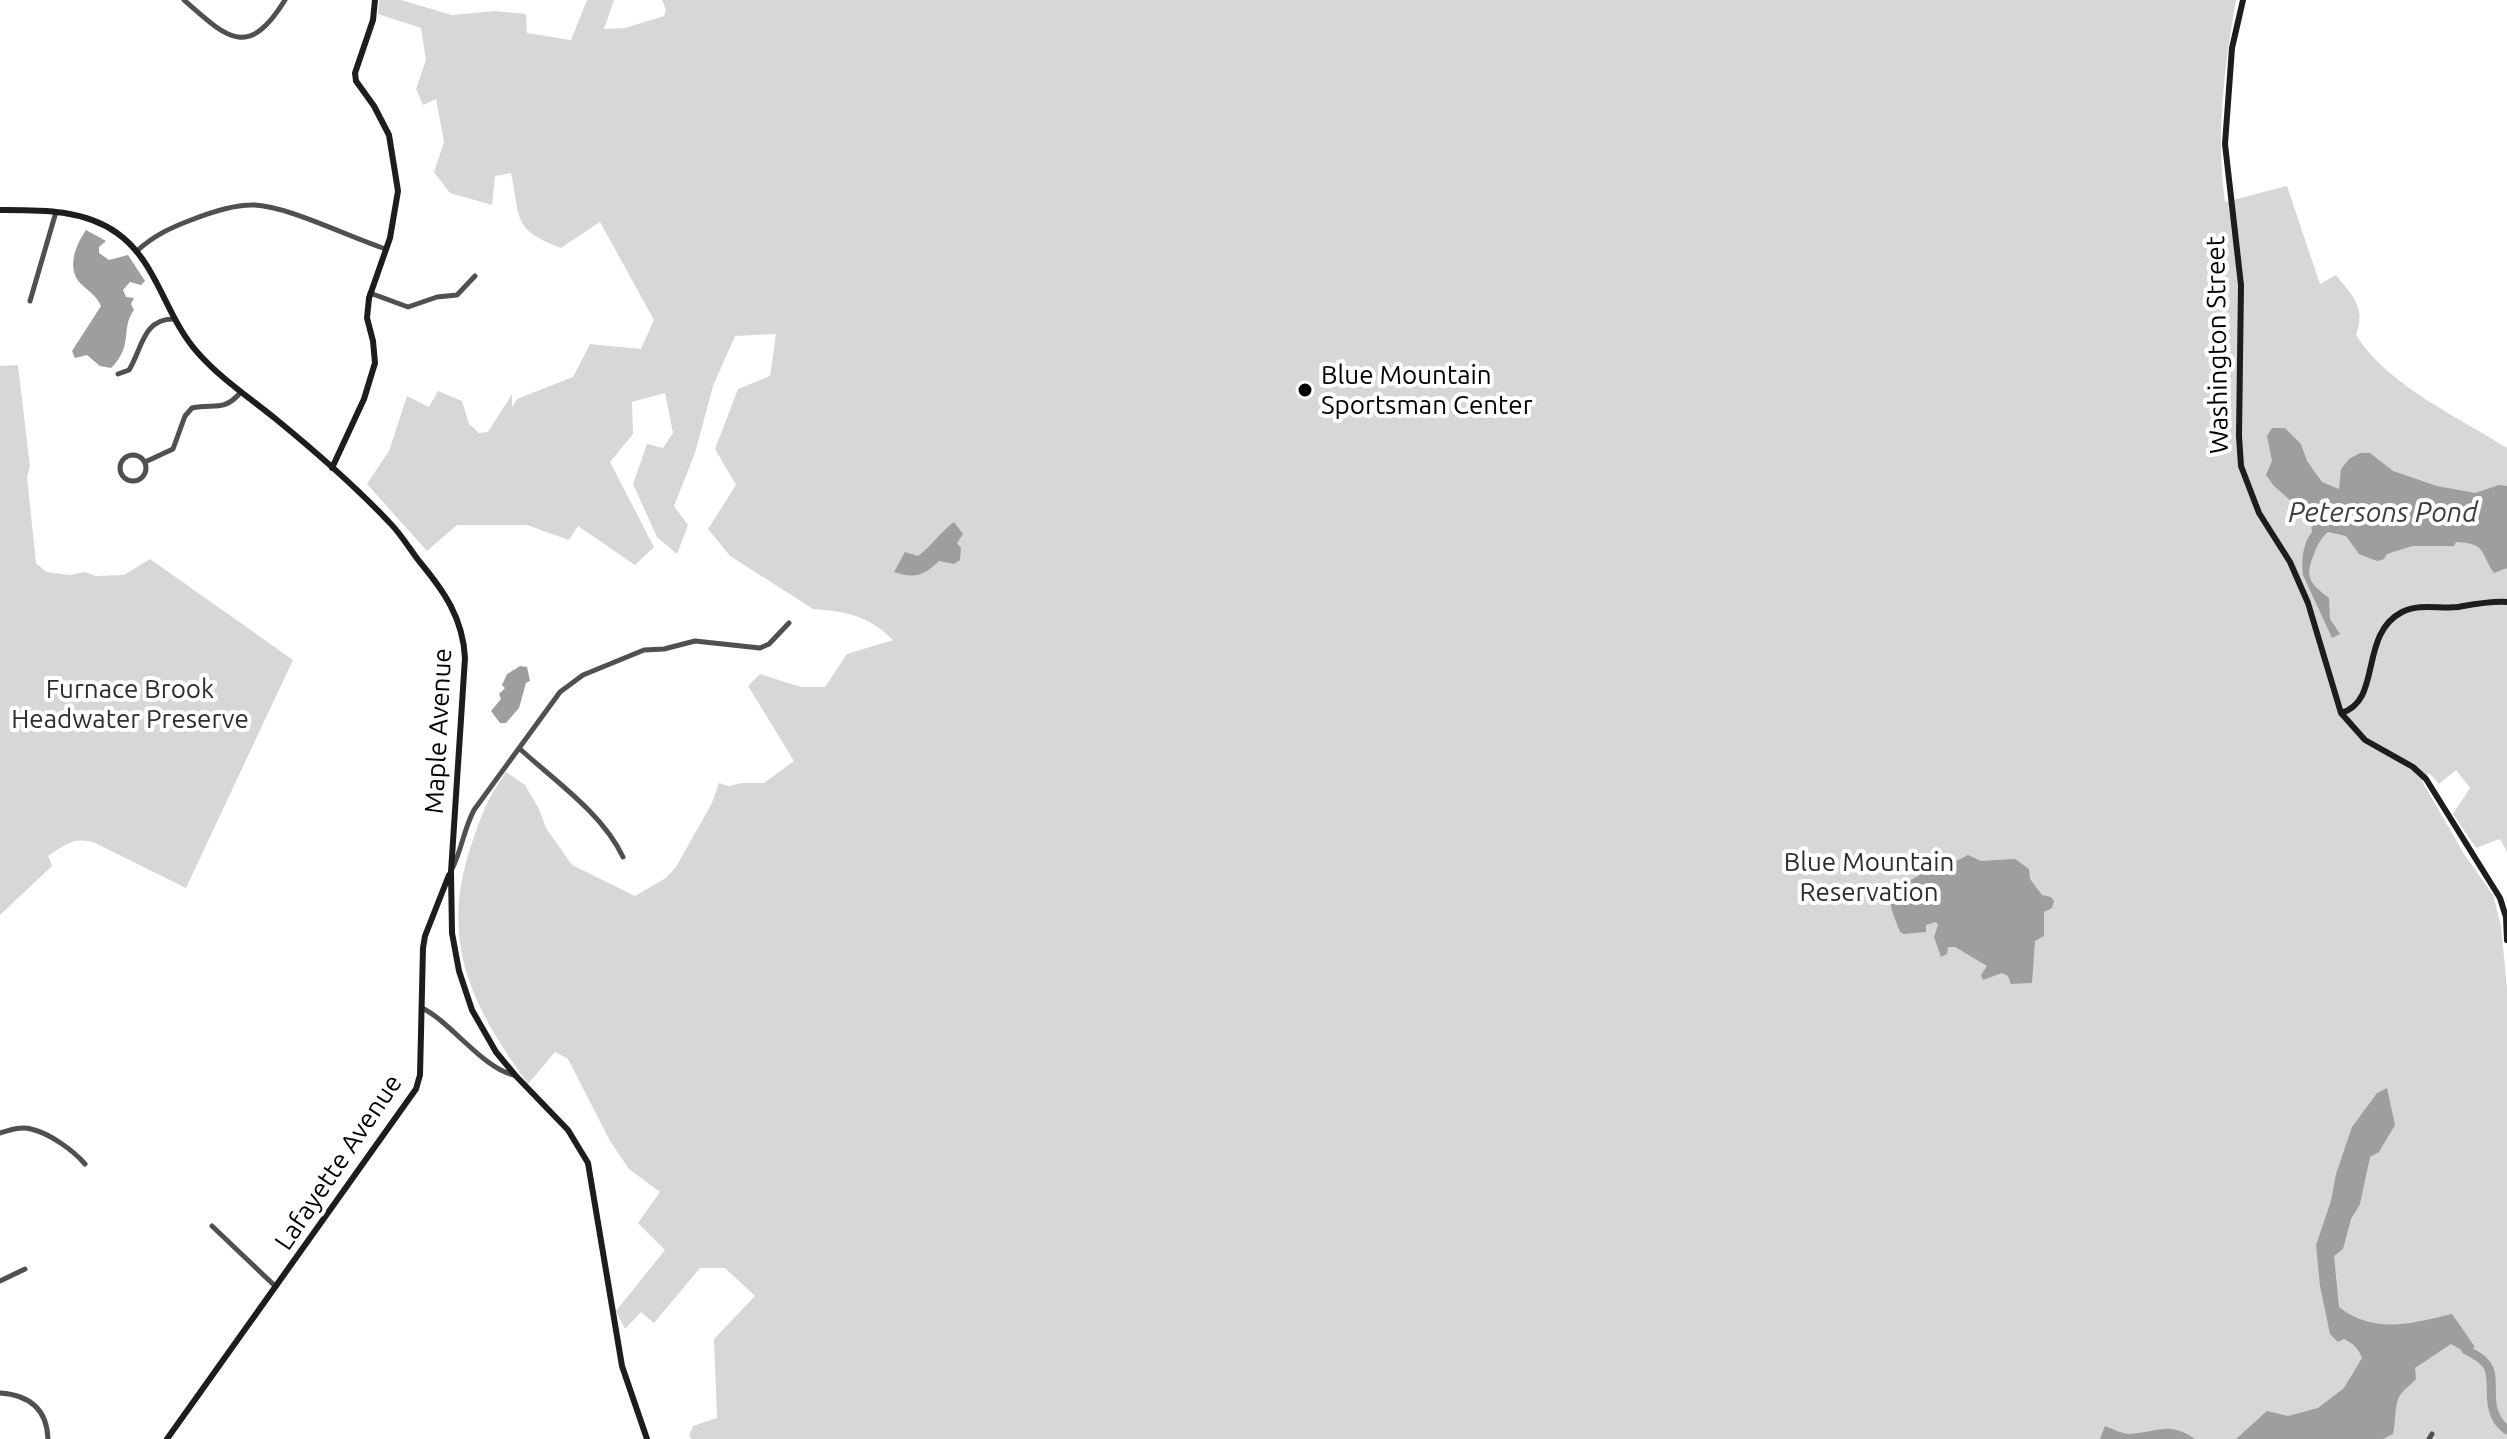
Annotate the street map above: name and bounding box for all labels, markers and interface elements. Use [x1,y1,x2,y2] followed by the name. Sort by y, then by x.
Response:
[2200,236,2233,454] street label: Washington Street
[1321,360,1533,419] place label: Blue Mountain Sportsman Center
[1296,381,1314,399] marker: Blue Mountain Sportsman Center
[2288,496,2479,527] water label: Petersons Pond
[419,647,456,815] street label: Maple Avenue
[11,674,249,733] park label: Furnace Brook Headwater Preserve
[1784,847,1954,906] park label: Blue Mountain Reservation
[268,1069,407,1255] street label: Lafayette Avenue

